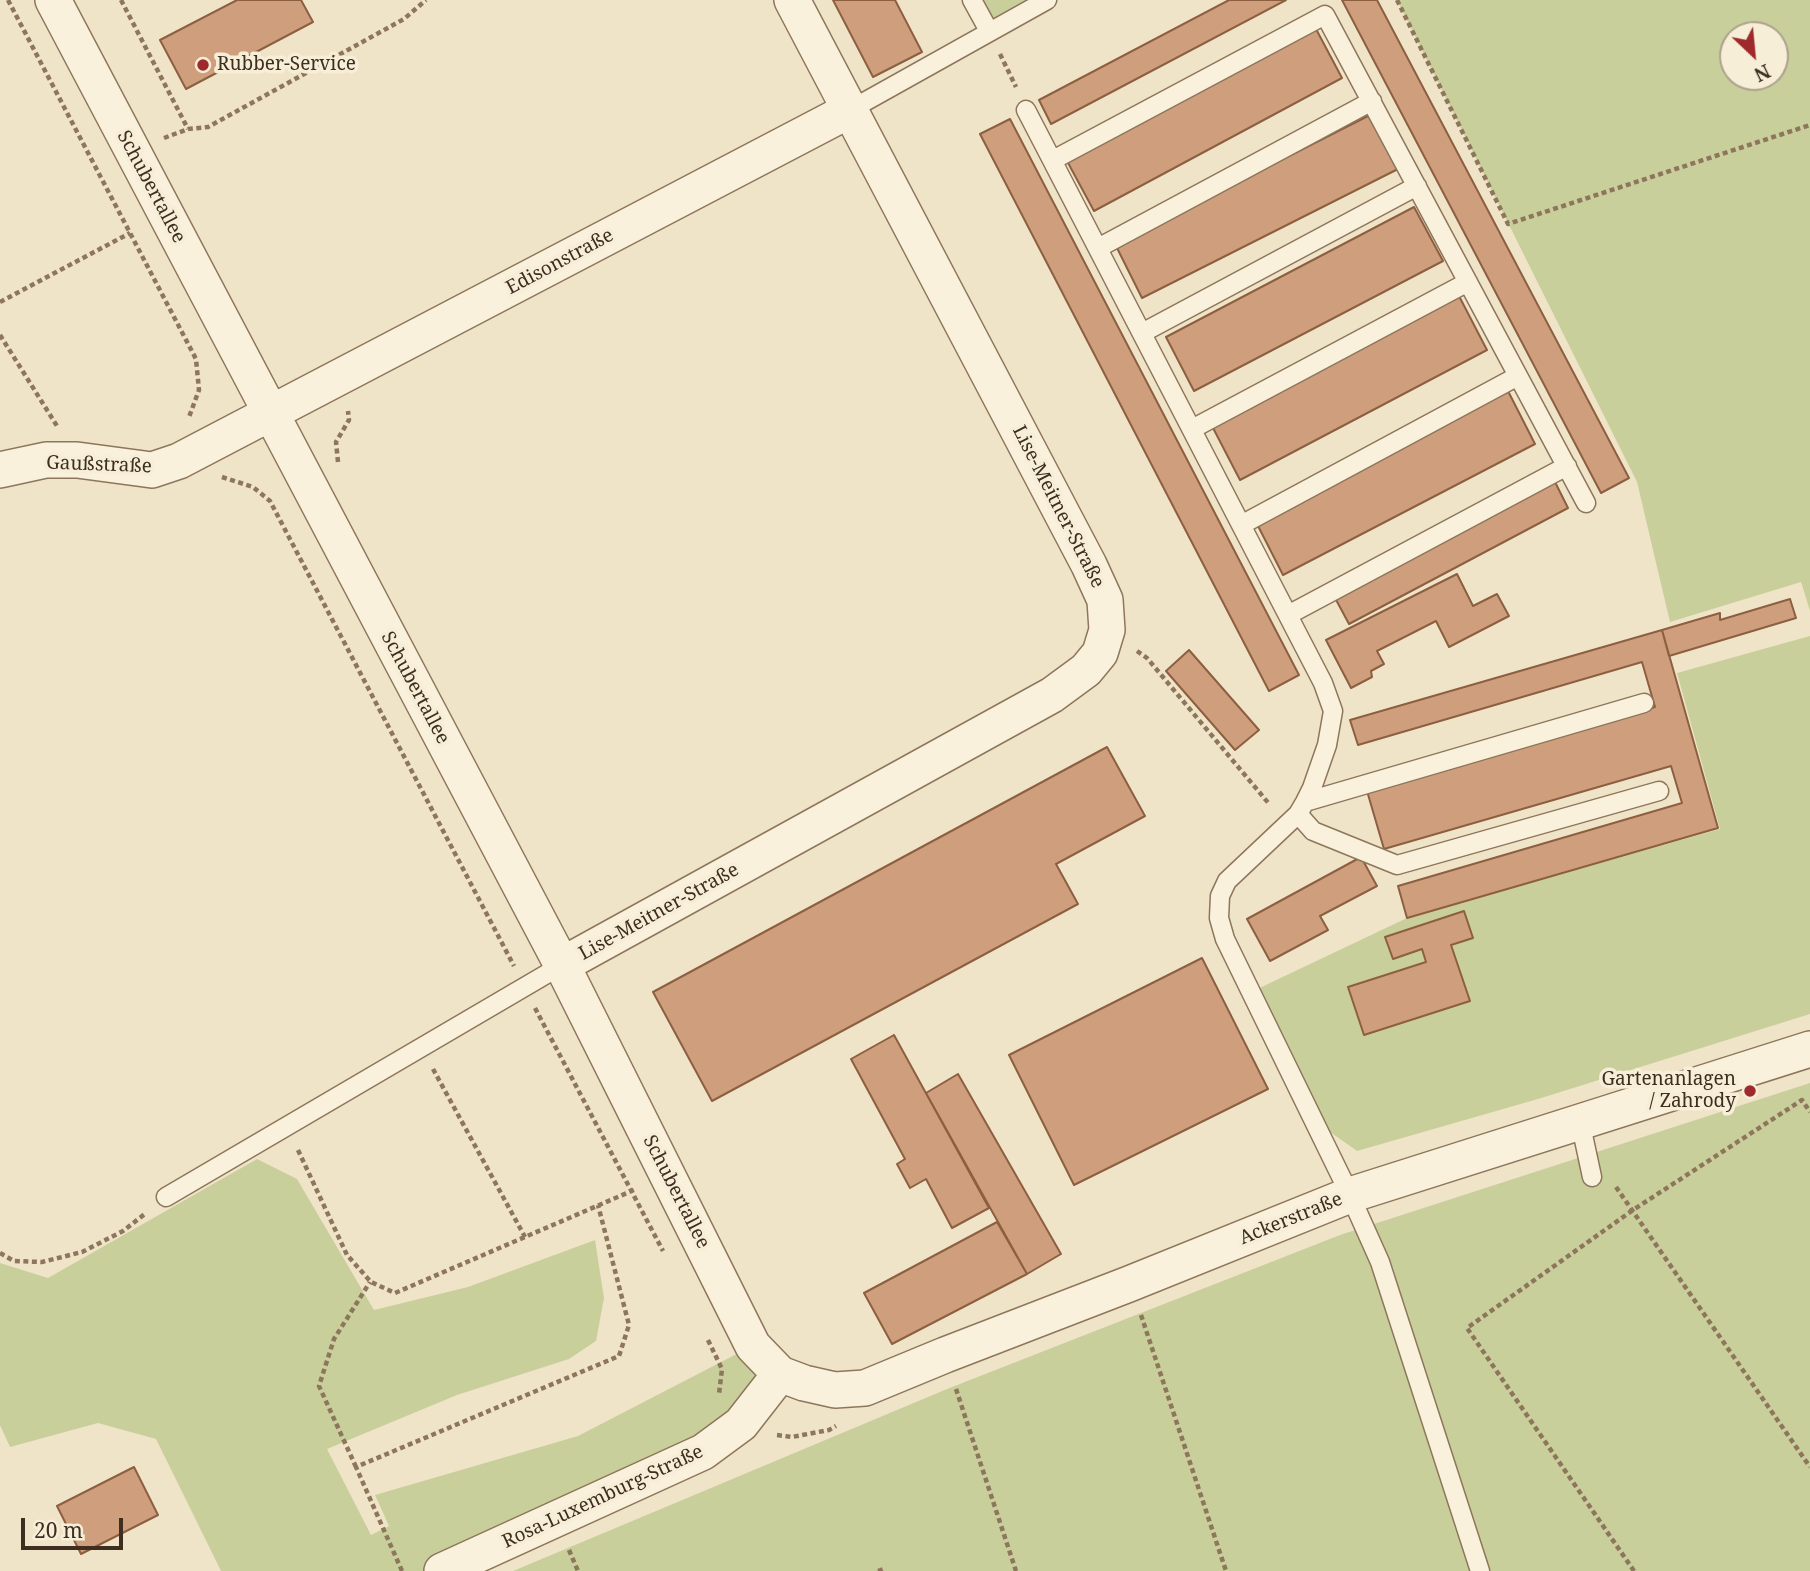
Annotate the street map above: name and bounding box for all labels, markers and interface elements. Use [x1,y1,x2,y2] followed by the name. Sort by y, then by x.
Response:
[1719,21,1789,91] north arrow
[217,54,356,76] place label: Rubber-Service
[195,57,211,73] marker: Rubber-Service
[1750,58,1775,88] text: N
[112,127,190,247] street label: Schubertallee
[502,224,618,300] street label: Edisonstraße
[1007,422,1109,592] street label: Lise-Meitner-Straße
[46,452,152,478] street label: Gaußstraße
[376,628,454,748] street label: Schubertallee
[575,859,743,965] street label: Lise-Meitner-Straße
[1601,1069,1736,1113] place label: Gartenanlagen / Zahrody
[1742,1083,1758,1099] marker: Gartenanlagen / Zahrody
[638,1132,714,1252] street label: Schubertallee
[1236,1188,1346,1250] street label: Ackerstraße
[499,1440,707,1554] street label: Rosa-Luxemburg-Straße
[24,1504,126,1548] scale bar
[34,1516,83,1544] text: 20 m

